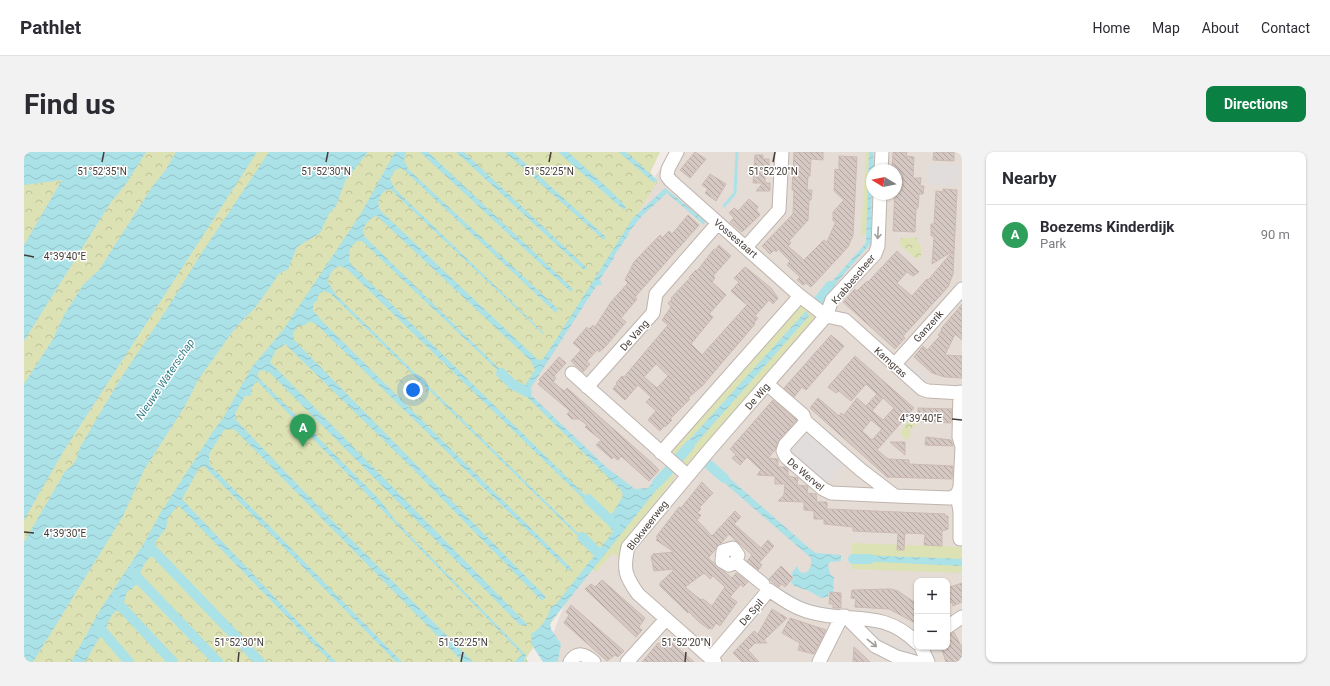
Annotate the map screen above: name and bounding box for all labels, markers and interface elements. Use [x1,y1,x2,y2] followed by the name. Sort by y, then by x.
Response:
[20,16,81,39] text: Pathlet
[1092,20,1130,36] text: Home
[1152,20,1180,36] text: Map
[1202,20,1239,36] text: About
[1261,20,1310,36] text: Contact
[1206,86,1306,122] button: Directions
[24,88,115,121] text: Find us
[866,164,902,200] north arrow
[77,166,127,177] text: 51°52'35"N
[301,166,351,177] text: 51°52'30"N
[524,166,574,177] text: 51°52'25"N
[748,166,798,177] text: 51°52'20"N
[1002,168,1057,188] text: Nearby
[712,217,760,260] street label: Vossestaart
[1040,218,1174,236] text: Boezems Kinderdijk
[875,226,882,239] one-way arrow
[1011,227,1019,242] text: A
[1261,227,1290,242] text: 90 m
[1040,236,1066,251] text: Park
[44,251,87,262] text: 4°39'40"E
[829,252,878,306] street label: Krabbescheer
[911,308,946,344] street label: Ganzerik
[618,318,651,353] street label: De Vang
[134,336,197,422] water label: Nieuwe Waterschap
[872,345,909,380] street label: Kamgras
[403,380,423,400] your location
[743,381,772,412] street label: De Wig
[900,413,943,424] text: 4°39'40"E
[290,414,316,447] pin: A
[785,456,826,493] street label: De Wervel
[625,498,670,552] street label: Blokweerweg
[44,528,87,539] text: 4°39'30"E
[914,578,950,650] map controls
[914,578,950,614] button: +
[737,597,766,628] street label: De Spil
[914,614,950,650] button: −
[214,637,264,648] text: 51°52'30"N
[438,637,488,648] text: 51°52'25"N
[661,637,711,648] text: 51°52'20"N
[867,639,878,647] one-way arrow

